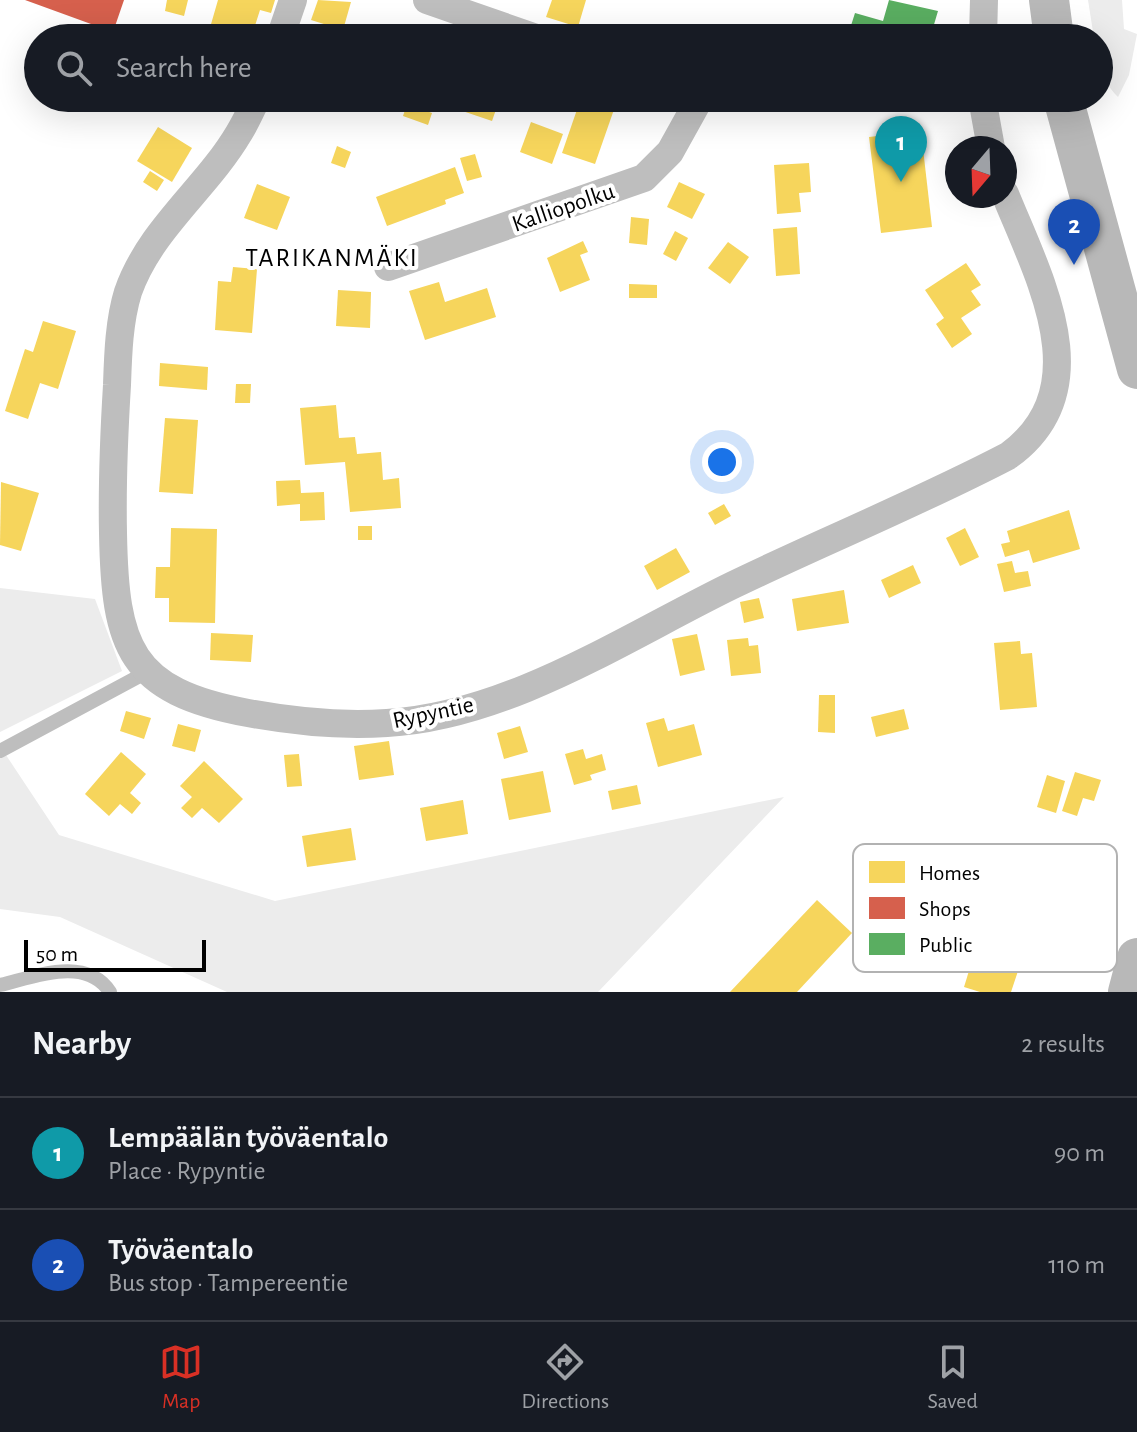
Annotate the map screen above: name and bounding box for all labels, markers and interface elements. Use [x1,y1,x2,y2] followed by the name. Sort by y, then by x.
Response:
[24,24,1113,112] search box
[52,46,96,90] icon: search
[116,53,252,83] text: Search here
[875,116,927,182] pin: 1
[945,136,1017,208] north arrow
[509,179,618,237] street label: Kalliopolku
[1048,199,1100,265] pin: 2
[245,244,419,271] district label: TARIKANMÄKI
[702,442,742,482] your location
[391,693,476,733] street label: Rypyntie
[853,844,1117,972] legend
[919,862,980,884] text: Homes
[919,898,971,920] text: Shops
[919,934,972,956] text: Public
[24,936,206,972] scale bar
[36,943,78,965] text: 50 m
[32,1027,131,1061] text: Nearby
[1021,1031,1105,1057] text: 2 results
[108,1123,388,1153] text: Lempäälän työväentalo
[53,1140,63,1166] text: 1
[1054,1140,1105,1166] text: 90 m
[108,1158,265,1184] text: Place · Rypyntie
[108,1235,253,1265] text: Työväentalo
[52,1252,64,1278] text: 2
[1048,1252,1105,1278] text: 110 m
[108,1270,348,1296] text: Bus stop · Tampereentie
[159,1340,203,1414] tab: Map
[521,1340,609,1414] tab: Directions
[927,1340,978,1414] tab: Saved

